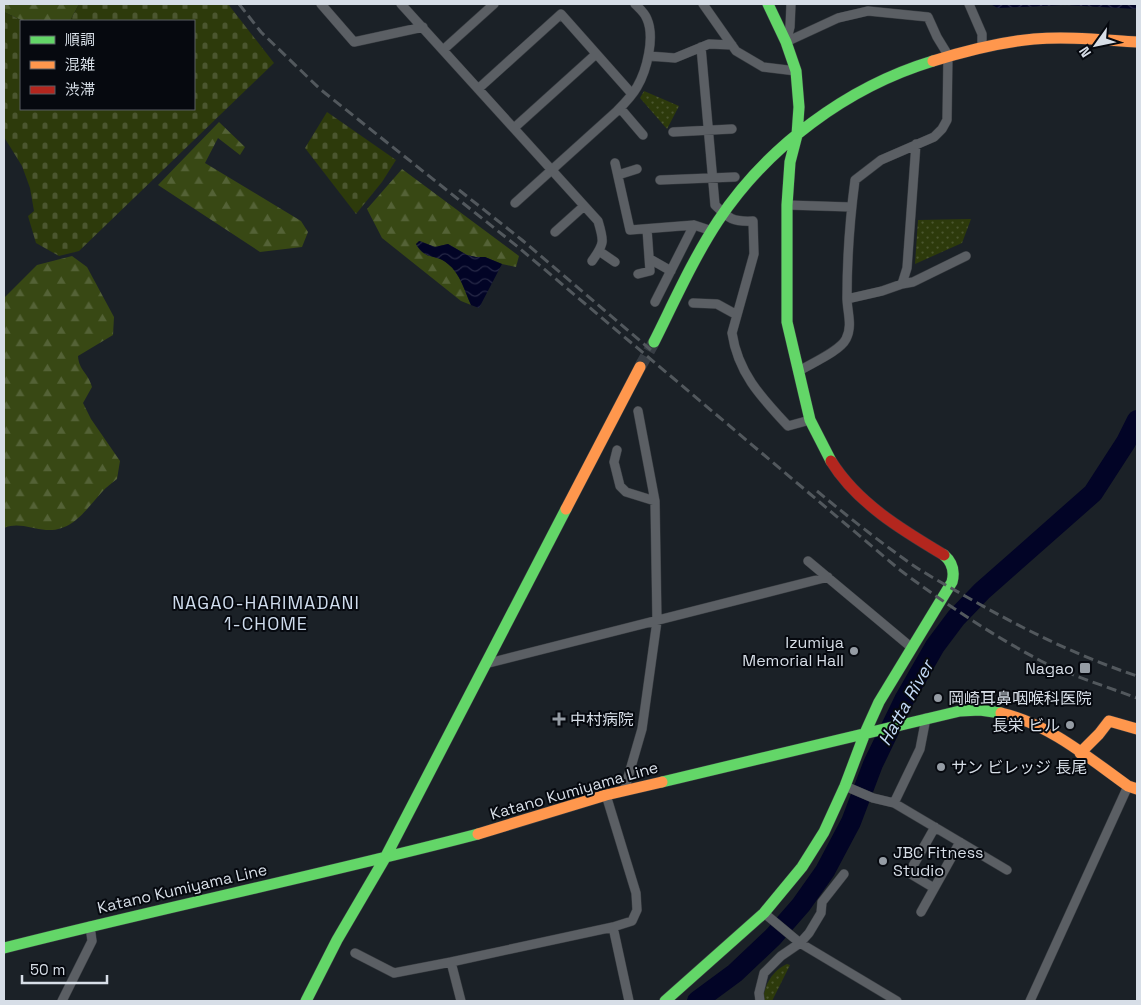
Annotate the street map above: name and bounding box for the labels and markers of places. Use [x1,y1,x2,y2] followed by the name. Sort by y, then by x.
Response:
[742,632,844,671] place label: Izumiya Memorial Hall
[848,645,860,657] marker: Izumiya Memorial Hall
[1025,658,1074,679] place label: Nagao
[1078,661,1092,675] marker: Nagao
[948,688,1092,709] place label: 岡崎耳鼻咽喉科医院
[932,692,944,704] marker: 岡崎耳鼻咽喉科医院
[570,709,634,730] place label: 中村病院
[552,712,566,726] marker: 中村病院
[992,715,1060,736] place label: 長栄 ビル
[1064,719,1076,731] marker: 長栄 ビル
[951,757,1087,778] place label: サン ビレッジ 長尾
[935,761,947,773] marker: サン ビレッジ 長尾
[893,842,984,881] place label: JBC Fitness Studio
[877,855,889,867] marker: JBC Fitness Studio

